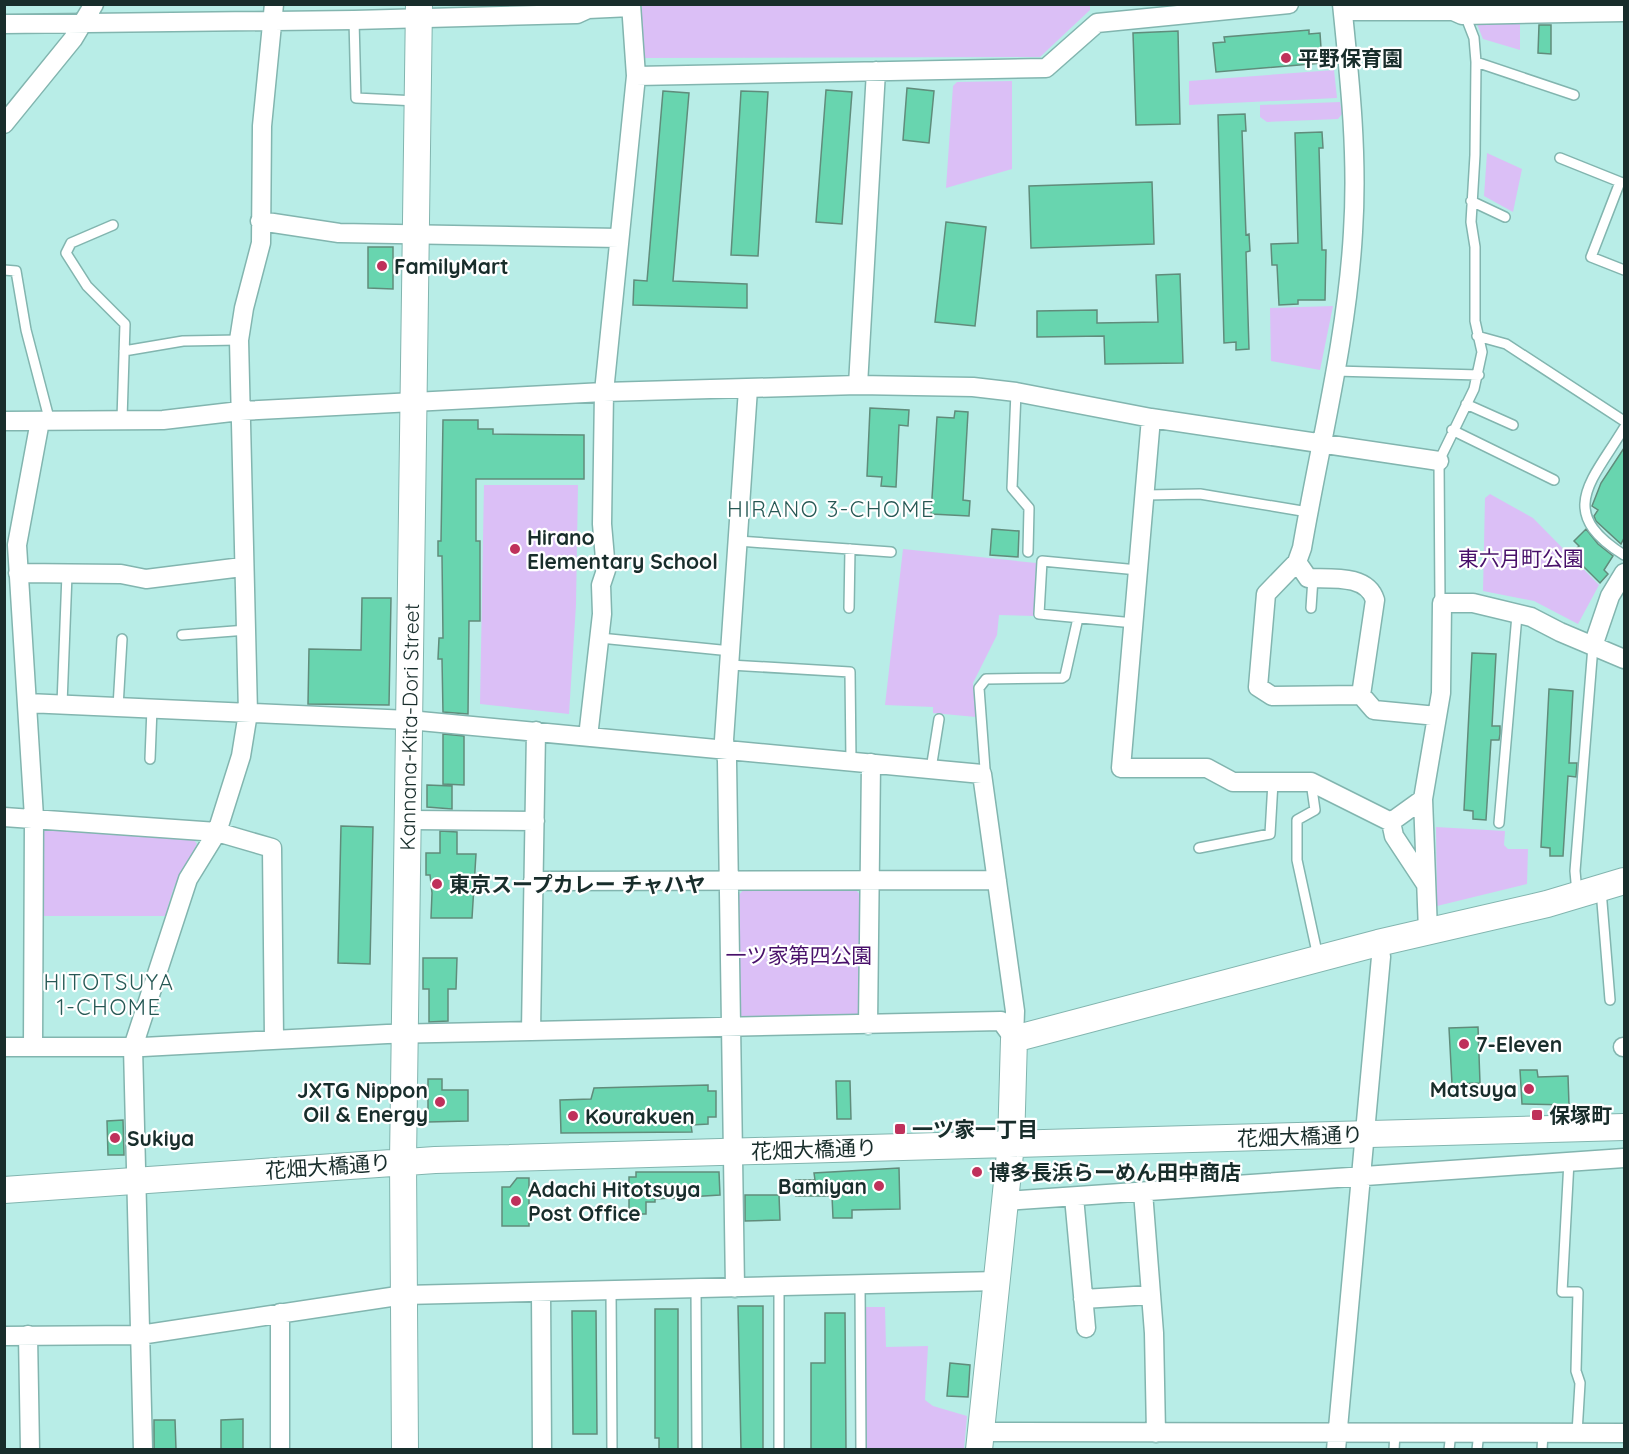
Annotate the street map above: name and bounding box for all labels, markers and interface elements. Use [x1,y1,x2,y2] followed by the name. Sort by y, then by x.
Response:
[1298,45,1403,71] place label: 平野保育園
[1279,51,1293,65] marker: 平野保育園
[394,253,509,279] place label: FamilyMart
[375,259,389,273] marker: FamilyMart
[727,495,935,523] district label: HIRANO 3-CHOME
[527,524,718,574] place label: Hirano Elementary School
[508,542,522,556] marker: Hirano Elementary School
[1458,545,1584,571] park label: 東六月町公園
[394,603,424,851] street label: Kannana-Kita-Dori Street
[449,871,705,897] place label: 東京スープカレー チャハヤ
[430,877,444,891] marker: 東京スープカレー チャハヤ
[726,942,873,968] park label: 一ツ家第四公園
[44,968,174,1021] district label: HITOTSUYA 1-CHOME
[1476,1031,1562,1057] place label: 7-Eleven
[1457,1037,1471,1051] marker: 7-Eleven
[1430,1076,1517,1102] place label: Matsuya
[297,1077,428,1127] place label: JXTG Nippon Oil & Energy
[1522,1082,1536,1096] marker: Matsuya
[433,1095,447,1109] marker: JXTG Nippon Oil & Energy
[1549,1102,1612,1128] place label: 保塚町
[585,1103,695,1129] place label: Kourakuen
[1530,1108,1544,1122] marker: 保塚町
[566,1109,580,1123] marker: Kourakuen
[912,1116,1038,1142] place label: 一ツ家一丁目
[1237,1121,1363,1151] street label: 花畑大橋通り
[893,1122,907,1136] marker: 一ツ家一丁目
[127,1125,194,1151] place label: Sukiya
[108,1131,122,1145] marker: Sukiya
[751,1134,877,1164] street label: 花畑大橋通り
[264,1149,392,1183] street label: 花畑大橋通り
[989,1159,1241,1185] place label: 博多長浜らーめん田中商店
[970,1165,984,1179] marker: 博多長浜らーめん田中商店
[778,1173,867,1199] place label: Bamiyan
[528,1176,700,1226] place label: Adachi Hitotsuya Post Office
[872,1179,886,1193] marker: Bamiyan
[509,1194,523,1208] marker: Adachi Hitotsuya Post Office

